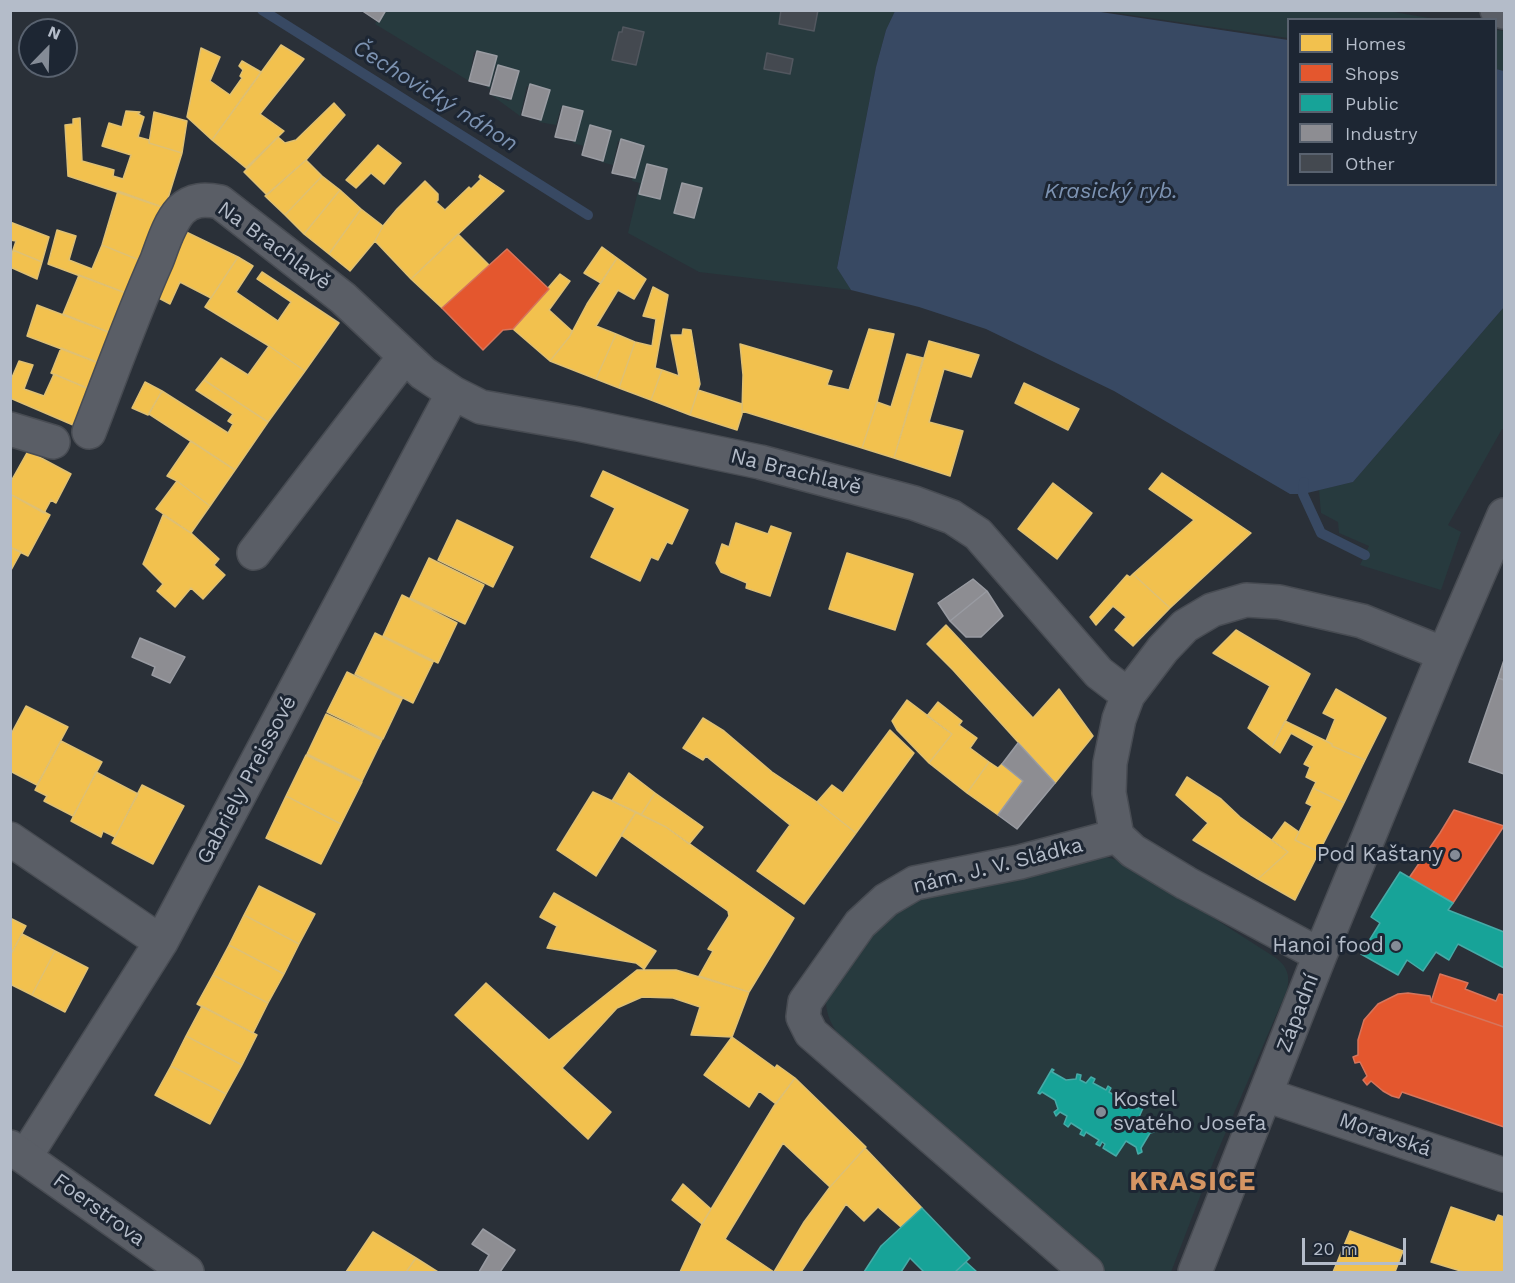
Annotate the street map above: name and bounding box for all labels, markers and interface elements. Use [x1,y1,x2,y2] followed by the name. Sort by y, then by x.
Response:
[18,18,78,78] north arrow
[1287,18,1497,186] legend
[45,22,64,44] text: N
[1345,33,1406,54] text: Homes
[348,35,522,157] water label: Čechovický náhon
[1345,63,1399,84] text: Shops
[1345,93,1399,114] text: Public
[1345,123,1417,144] text: Industry
[1345,153,1395,174] text: Other
[1044,179,1178,205] water label: Krasický ryb.
[212,196,336,296] street label: Na Brachlavě
[728,444,864,500] street label: Na Brachlavě
[192,692,302,868] street label: Gabriely Preissové
[910,833,1086,899] street label: nám. J. V. Sládka
[1317,842,1443,868] place label: Pod Kaštany
[1448,848,1462,862] marker: Pod Kaštany
[1272,933,1384,959] place label: Hanoi food
[1389,939,1403,953] marker: Hanoi food
[1272,970,1324,1056] street label: Západní
[1113,1087,1266,1137] place label: Kostel svatého Josefa
[1094,1105,1108,1119] marker: Kostel svatého Josefa
[1336,1108,1434,1162] street label: Moravská
[1129,1166,1257,1198] district label: KRASICE
[48,1168,150,1252] street label: Foerstrova
[1305,1226,1408,1264] scale bar
[1313,1238,1358,1259] text: 20 m

